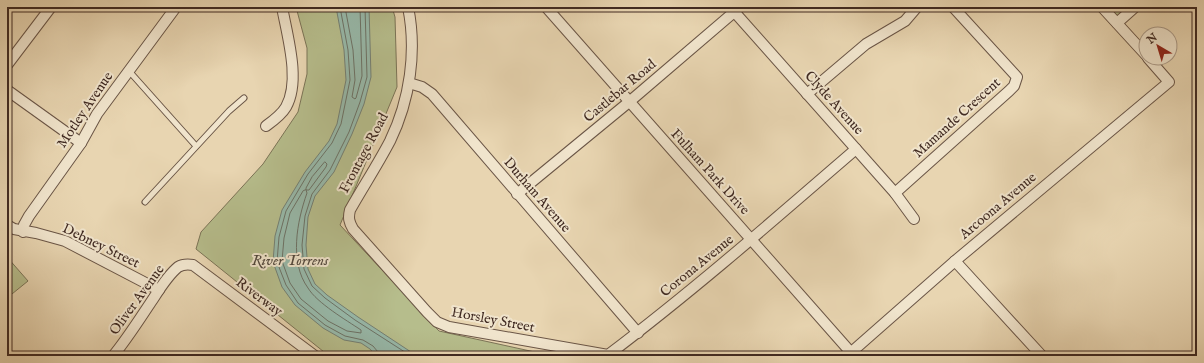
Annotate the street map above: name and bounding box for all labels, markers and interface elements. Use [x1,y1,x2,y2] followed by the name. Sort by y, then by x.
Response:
[1138,26,1178,66] north arrow
[1144,30,1161,48] text: N
[580,55,660,127] street label: Castlebar Road
[801,67,868,139] street label: Clyde Avenue
[53,68,117,152] street label: Motley Avenue
[910,74,1005,162] street label: Mamande Crescent
[335,109,393,196] street label: Frontage Road
[667,125,754,219] street label: Fulham Park Drive
[499,154,575,237] street label: Durham Avenue
[955,168,1041,244] street label: Arcoona Avenue
[59,220,143,273] street label: Debney Street
[657,230,738,301] street label: Corona Avenue
[252,251,329,270] water label: River Torrens
[105,261,169,339] street label: Oliver Avenue
[232,274,286,320] street label: Riverway
[450,303,536,337] street label: Horsley Street

